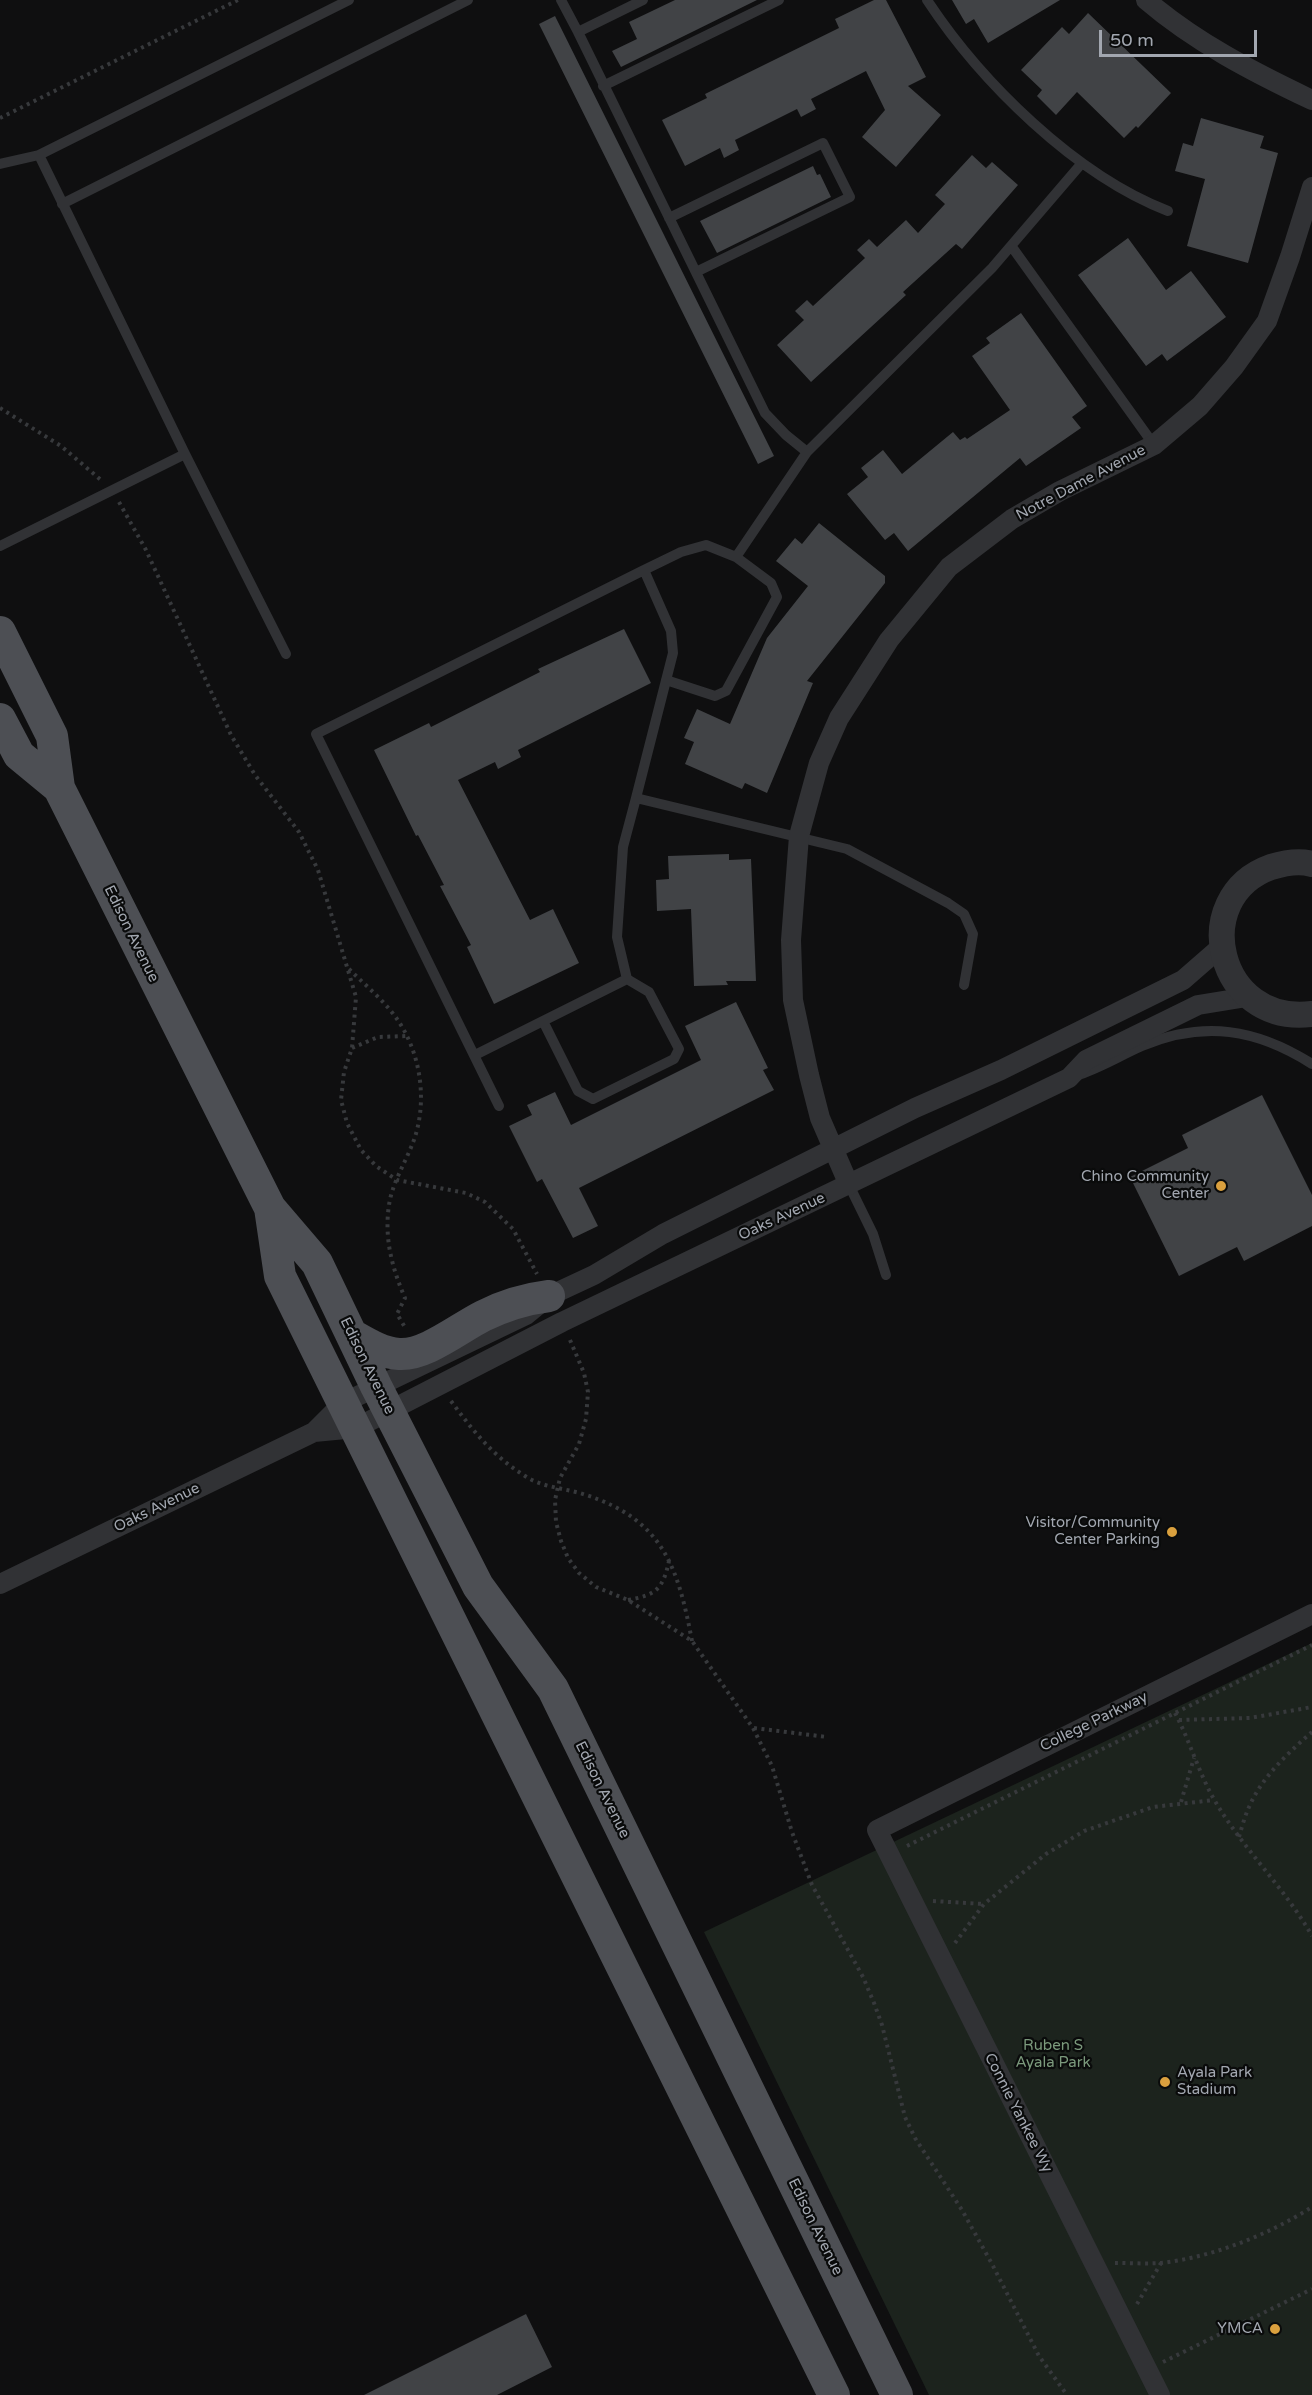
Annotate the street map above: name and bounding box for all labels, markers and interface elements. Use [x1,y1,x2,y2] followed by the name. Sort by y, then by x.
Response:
[1102,18,1260,56] scale bar
[1110,29,1154,51] text: 50 m
[1013,441,1149,525] street label: Notre Dame Avenue
[100,883,162,985] street label: Edison Avenue
[1081,1168,1209,1203] place label: Chino Community Center
[1214,1179,1228,1193] marker: Chino Community Center
[736,1189,828,1245] street label: Oaks Avenue
[336,1315,398,1417] street label: Edison Avenue
[111,1479,203,1537] street label: Oaks Avenue
[1025,1514,1160,1549] place label: Visitor/Community Center Parking
[1165,1525,1179,1539] marker: Visitor/Community Center Parking
[1037,1688,1151,1756] street label: College Parkway
[571,1739,633,1841] street label: Edison Avenue
[1015,2037,1091,2072] park label: Ruben S Ayala Park
[980,2050,1056,2176] street label: Connie Yankee Wy
[1177,2064,1252,2099] place label: Ayala Park Stadium
[1158,2075,1172,2089] marker: Ayala Park Stadium
[784,2176,846,2278] street label: Edison Avenue
[1217,2320,1263,2338] place label: YMCA
[1268,2322,1282,2336] marker: YMCA

